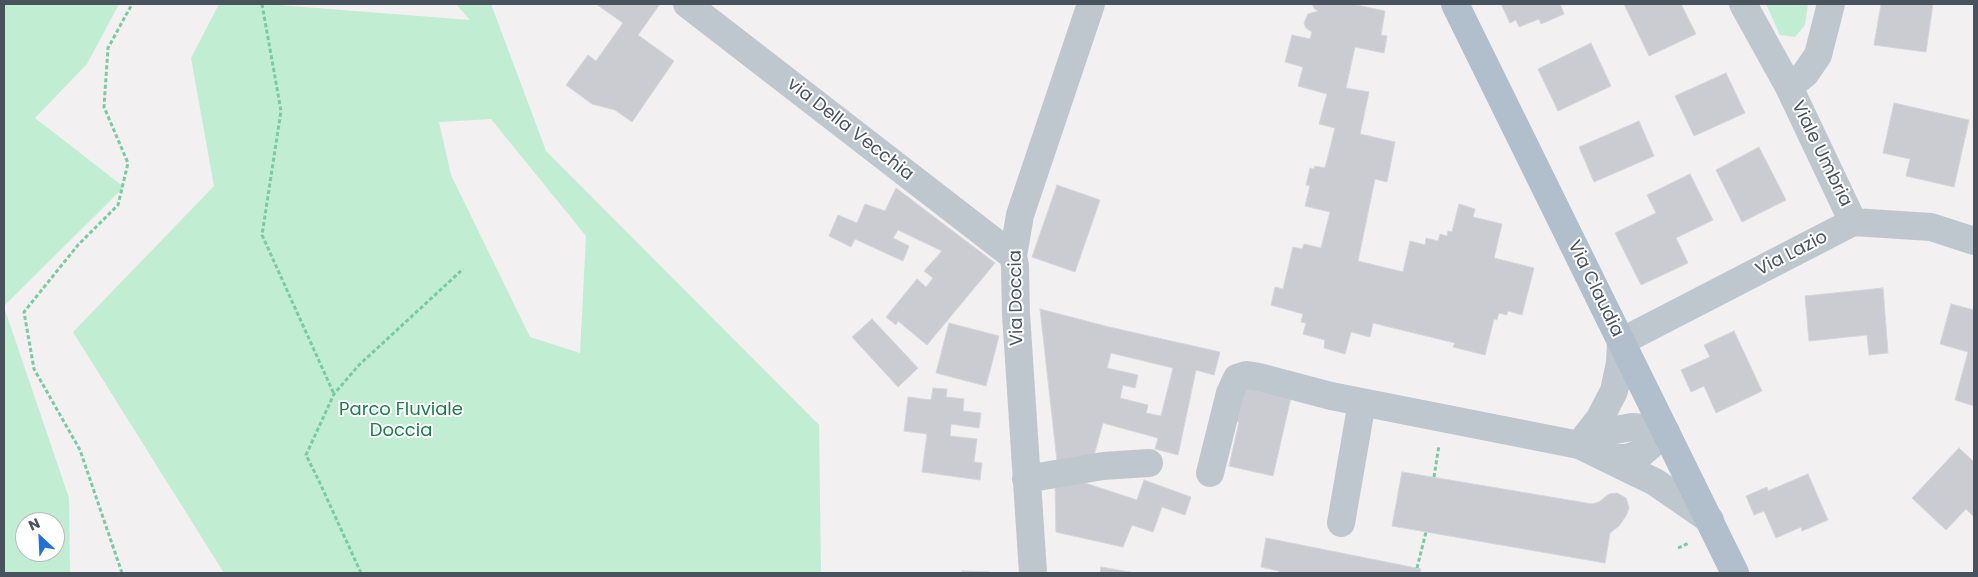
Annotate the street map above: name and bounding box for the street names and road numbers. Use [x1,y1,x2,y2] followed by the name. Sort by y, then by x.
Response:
[782,74,918,186] street label: via Della Vecchia
[1786,97,1856,211] street label: Viale Umbria
[1753,227,1831,281] street label: Via Lazio
[1562,237,1628,341] street label: Via Claudia
[1005,250,1029,346] street label: Via Doccia

